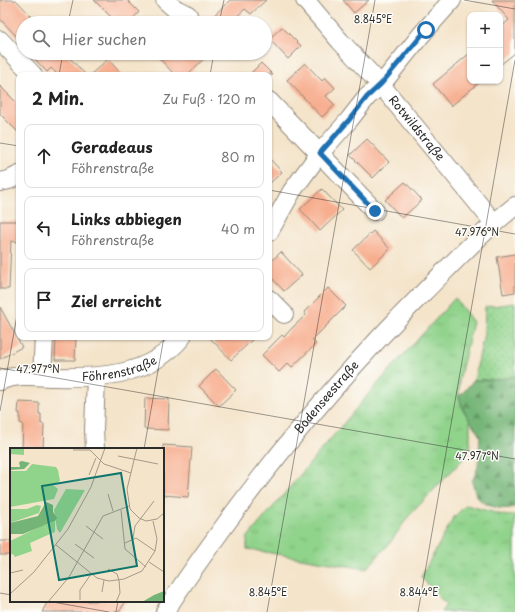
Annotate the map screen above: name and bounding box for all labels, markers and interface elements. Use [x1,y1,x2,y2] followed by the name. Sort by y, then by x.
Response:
[354,11,392,26] text: 8.845°E
[467,12,503,84] map controls
[467,12,503,48] button: +
[16,16,272,60] search box
[417,21,435,39] route start
[30,27,52,49] icon: search
[62,27,147,50] text: Hier suchen
[467,48,503,84] button: −
[32,85,84,111] text: 2 Min.
[162,89,256,108] text: Zu Fuß · 120 m
[385,91,450,164] street label: Rotwildstraße
[71,135,153,158] text: Geradeaus
[33,145,55,167] icon: ahead
[221,147,255,166] text: 80 m
[71,158,154,177] text: Föhrenstraße
[366,202,384,220] route end
[71,207,182,230] text: Links abbiegen
[33,217,55,239] icon: left
[221,219,255,238] text: 40 m
[455,224,499,239] text: 47.976°N
[71,230,154,249] text: Föhrenstraße
[33,289,55,311] icon: arrive
[71,289,162,312] text: Ziel erreicht
[81,351,160,385] street label: Föhrenstraße
[289,356,363,437] street label: Bodenseestraße
[16,361,60,376] text: 47.977°N
[10,448,164,602] inset map
[455,448,499,463] text: 47.977°N
[249,584,287,599] text: 8.845°E
[399,584,439,599] text: 8.844°E

